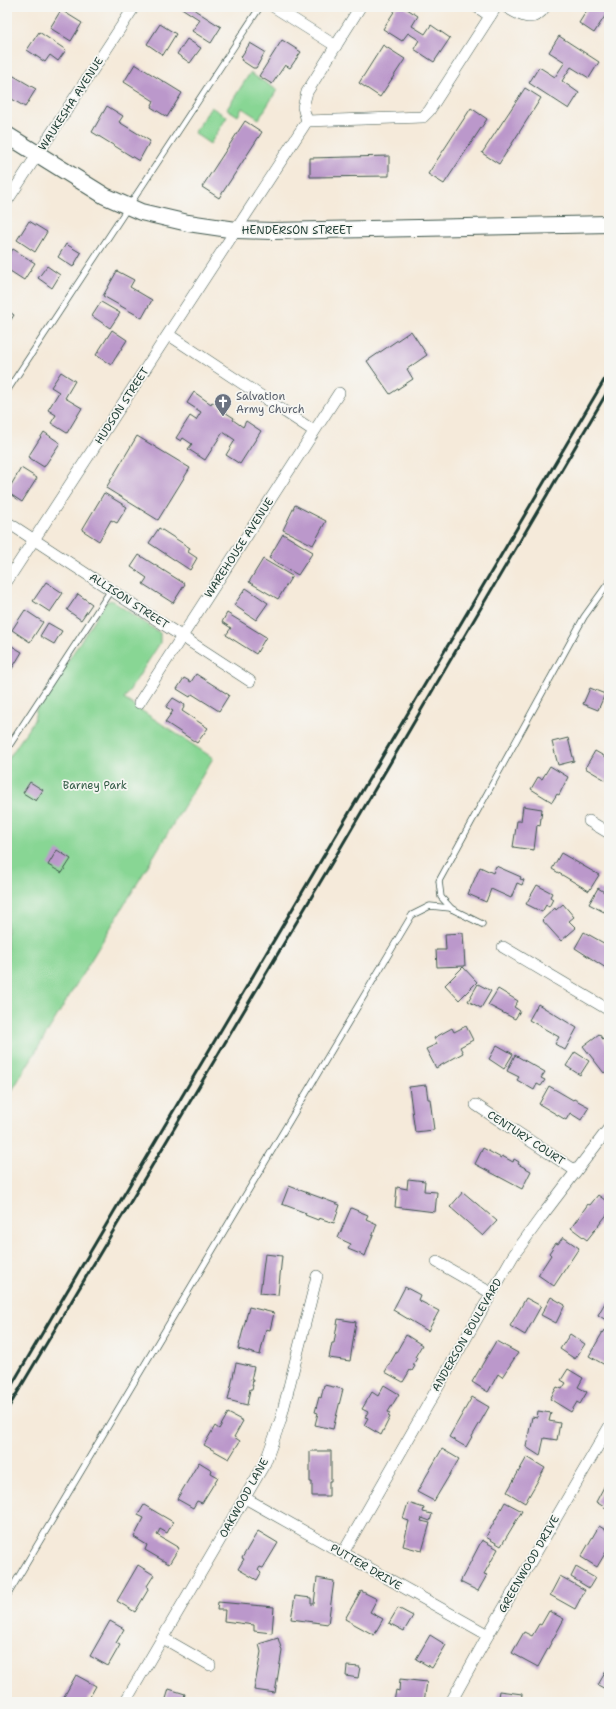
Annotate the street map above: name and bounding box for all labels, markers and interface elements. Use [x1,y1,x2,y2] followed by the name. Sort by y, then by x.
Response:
[35,54,107,154] street label: WAUKESHA AVENUE
[241,223,353,238] street label: HENDERSON STREET
[91,364,153,447] street label: HUDSON STREET
[236,389,305,417] place label: Salvation Army Church
[213,392,233,417] church icon: Salvation Army Church
[201,495,277,601] street label: WAREHOUSE AVENUE
[86,570,172,632] street label: ALLISON STREET
[63,778,127,793] park label: Barney Park
[484,1107,568,1169] street label: CENTURY COURT
[429,1276,505,1394] street label: ANDERSON BOULEVARD
[216,1455,272,1541] street label: OAKWOOD LANE
[495,1512,563,1615] street label: GREENWOOD DRIVE
[327,1540,405,1594] street label: PUTTER DRIVE

